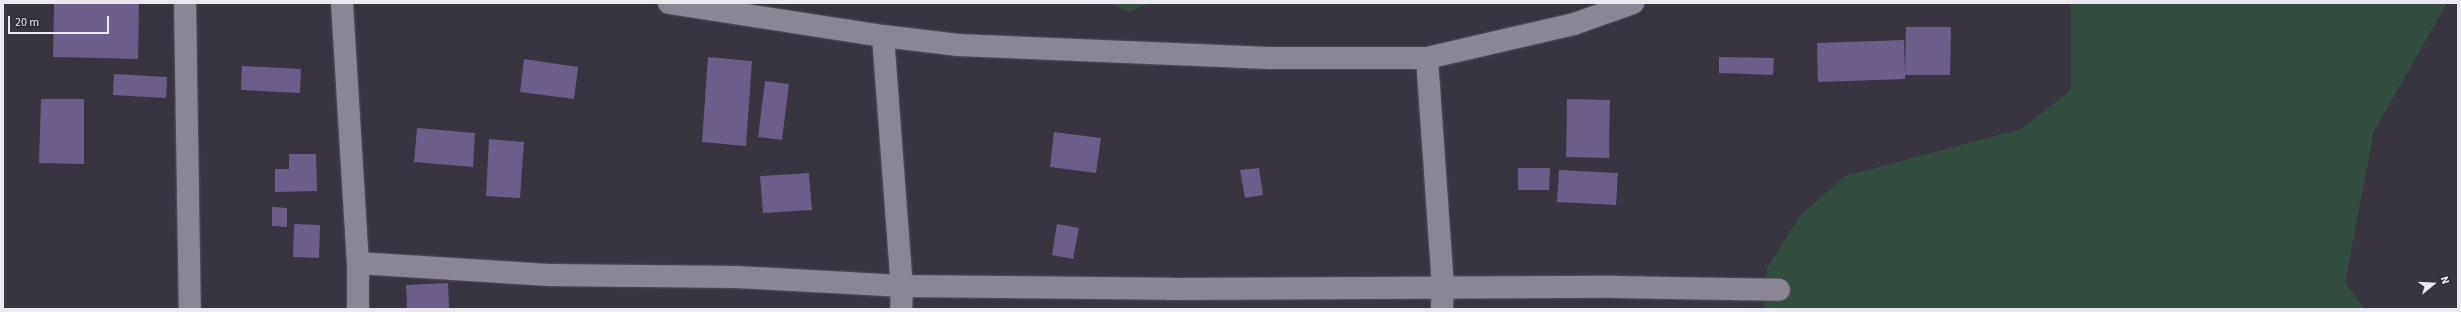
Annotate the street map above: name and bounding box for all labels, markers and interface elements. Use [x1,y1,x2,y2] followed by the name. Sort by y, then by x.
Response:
[10,8,111,34] scale bar
[15,14,39,31] text: 20 m
[2413,264,2453,304] north arrow
[2437,274,2453,286] text: N

